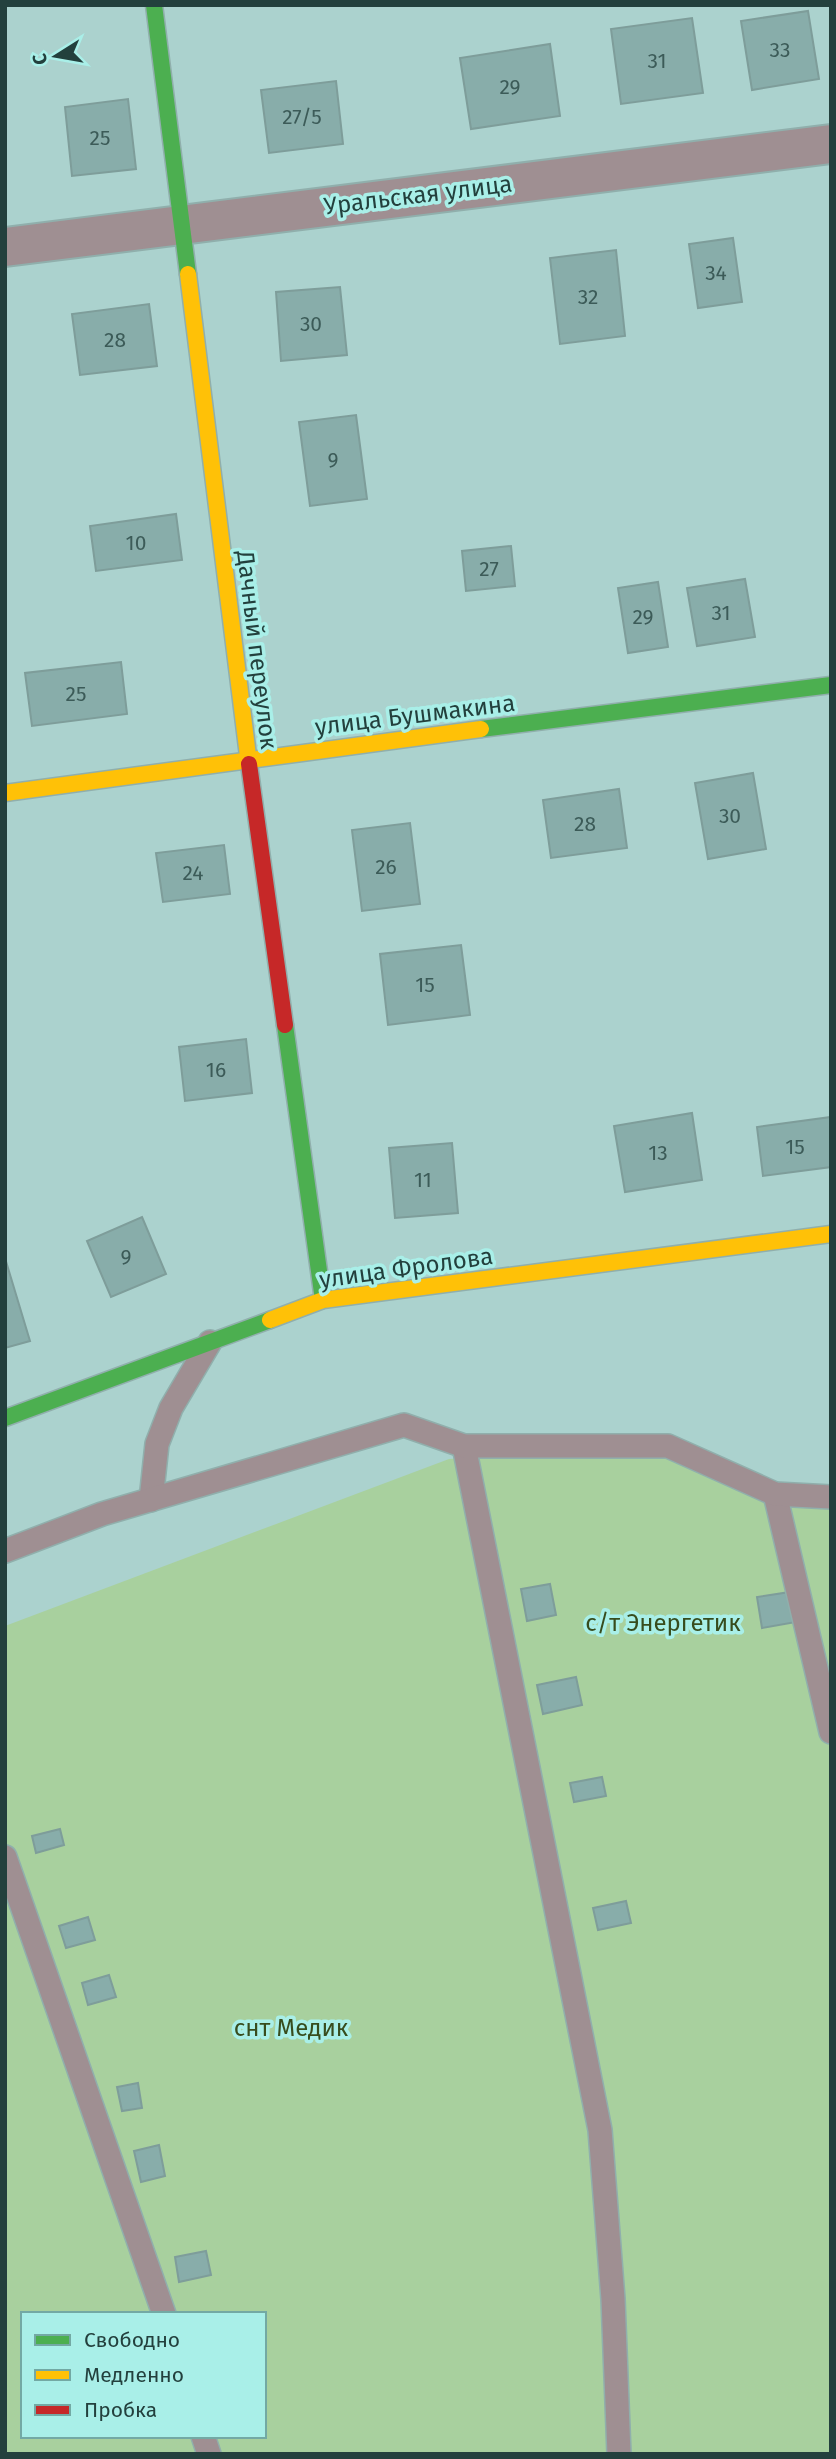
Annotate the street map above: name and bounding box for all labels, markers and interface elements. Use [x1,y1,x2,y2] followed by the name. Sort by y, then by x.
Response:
[21,21,91,91] north arrow
[770,37,790,63] house number: 33
[647,48,667,74] house number: 31
[27,52,52,67] text: С
[499,74,521,100] house number: 29
[282,104,322,130] house number: 27/5
[90,125,110,151] house number: 25
[322,170,514,220] street label: Уральская улица
[705,260,727,286] house number: 34
[578,284,598,310] house number: 32
[300,311,322,337] house number: 30
[104,327,126,353] house number: 28
[327,447,339,473] house number: 9
[126,530,146,556] house number: 10
[231,548,283,751] street label: Дачный переулок
[479,556,499,582] house number: 27
[711,600,731,626] house number: 31
[632,604,654,630] house number: 29
[66,681,86,707] house number: 25
[313,689,517,741] street label: улица Бушмакина
[719,803,741,829] house number: 30
[574,811,596,837] house number: 28
[375,854,397,880] house number: 26
[183,860,204,886] house number: 24
[415,972,435,998] house number: 15
[206,1057,226,1083] house number: 16
[785,1134,805,1160] house number: 15
[648,1140,668,1166] house number: 13
[414,1167,432,1193] house number: 11
[317,1242,495,1294] street label: улица Фролова
[120,1244,132,1270] house number: 9
[585,1609,741,1637] park label: с/т Энергетик
[234,2014,349,2042] park label: снт Медик
[21,2312,266,2438] legend
[84,2327,180,2353] text: Свободно
[84,2362,184,2388] text: Медленно
[84,2397,157,2423] text: Пробка

